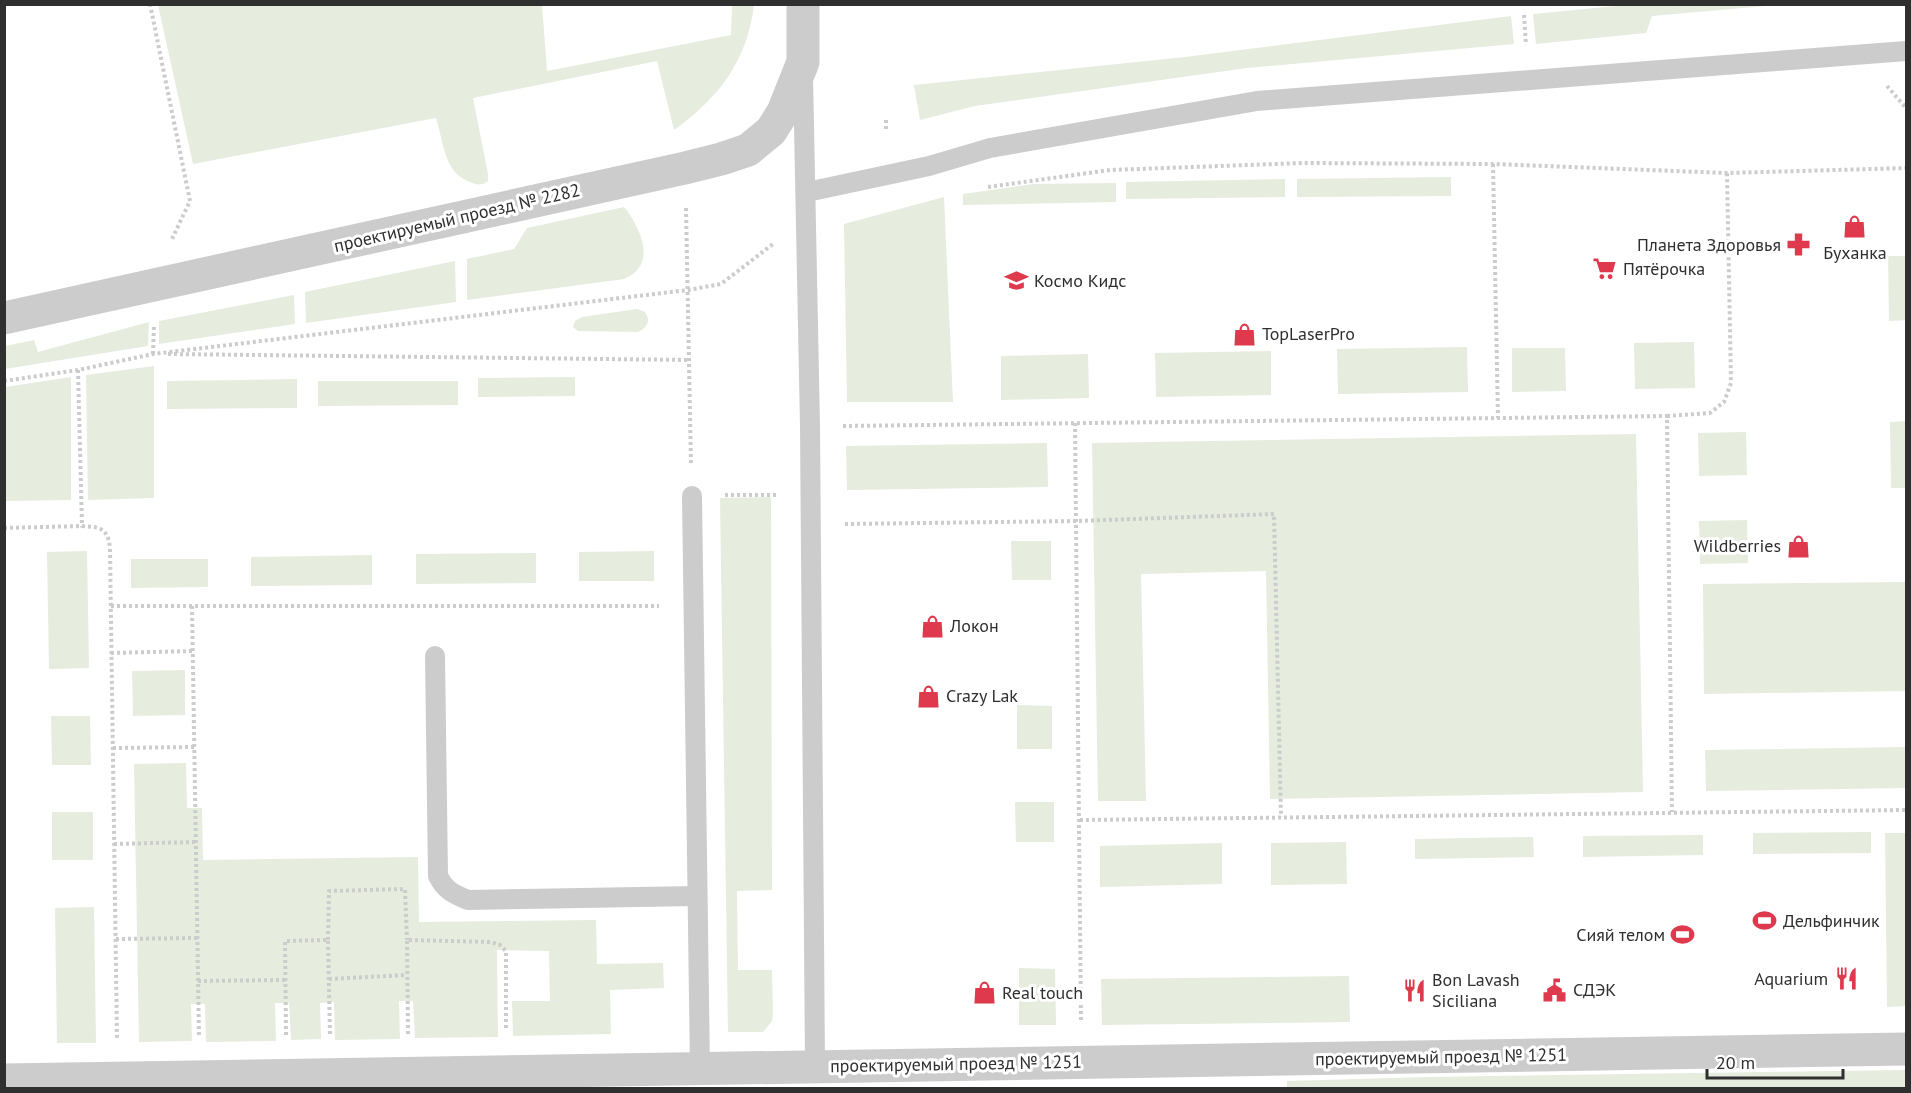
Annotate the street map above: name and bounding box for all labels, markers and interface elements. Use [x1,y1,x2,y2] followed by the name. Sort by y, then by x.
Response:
[332,178,582,257] street label: проектируемый проезд № 2282
[1842,214,1868,240] shop icon: Буханка
[1786,232,1812,258] pharmacy icon: Планета Здоровья
[1637,233,1781,256] place label: Планета Здоровья
[1823,241,1887,264] place label: Буханка
[1592,256,1618,282] supermarket icon: Пятёрочка
[1623,257,1705,280] place label: Пятёрочка
[1003,268,1029,294] school or university icon: Космо Кидс
[1034,269,1126,292] place label: Космо Кидс
[1231,321,1257,347] shop icon: TopLaserPro
[1262,322,1355,345] place label: TopLaserPro
[1786,533,1812,559] shop icon: Wildberries
[1694,534,1781,557] place label: Wildberries
[919,613,945,639] shop icon: Локон
[949,614,999,637] place label: Локон
[915,683,941,709] shop icon: Crazy Lak
[946,684,1018,707] place label: Crazy Lak
[1752,908,1778,934] sports icon: Дельфинчик
[1783,909,1880,932] place label: Дельфинчик
[1670,922,1696,948] sports icon: Сияй телом
[1576,923,1665,946] place label: Сияй телом
[1833,966,1859,992] restaurant icon: Aquarium
[1754,967,1828,990] place label: Aquarium
[1432,968,1520,1012] place label: Bon Lavash Siciliana
[1401,977,1427,1003] restaurant icon: Bon Lavash Siciliana
[1542,977,1568,1003] public building icon: СДЭК
[1573,978,1616,1001] place label: СДЭК
[971,980,997,1006] shop icon: Real touch
[1002,981,1083,1004] place label: Real touch
[1707,1042,1844,1080] scale bar
[1315,1043,1567,1070] street label: проектируемый проезд № 1251
[830,1050,1082,1077] street label: проектируемый проезд № 1251
[1716,1051,1755,1074] text: 20 m

